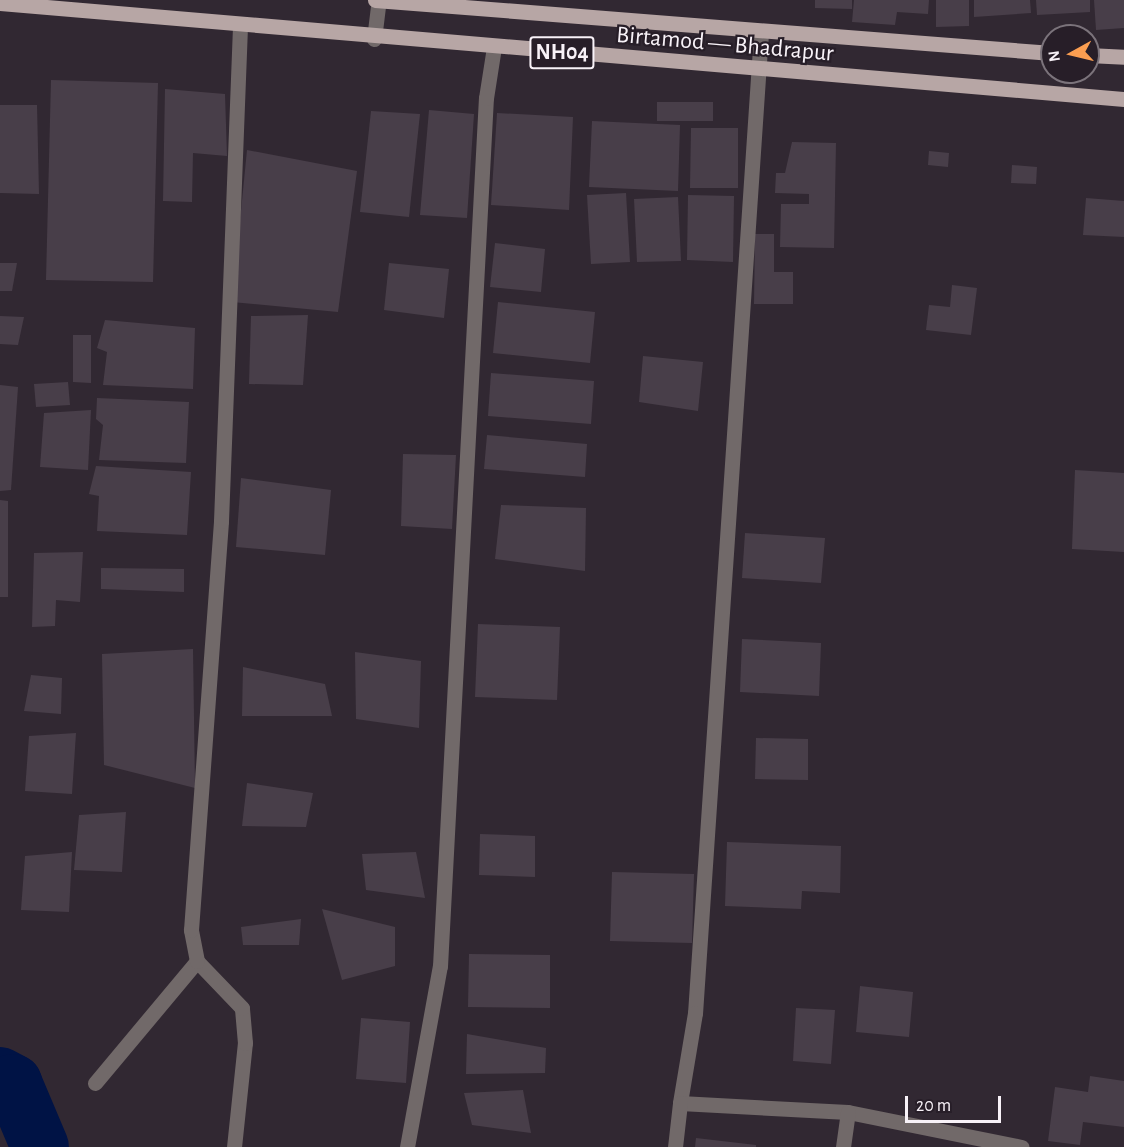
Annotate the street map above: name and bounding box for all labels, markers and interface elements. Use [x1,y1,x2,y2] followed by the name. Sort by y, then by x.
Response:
[615,21,835,69] street label: Birtamod — Bhadrapur
[1040,24,1100,84] north arrow
[529,34,595,72] road number: NH04
[1045,50,1063,63] text: N
[908,1084,1004,1122] scale bar
[916,1097,951,1115] text: 20 m

